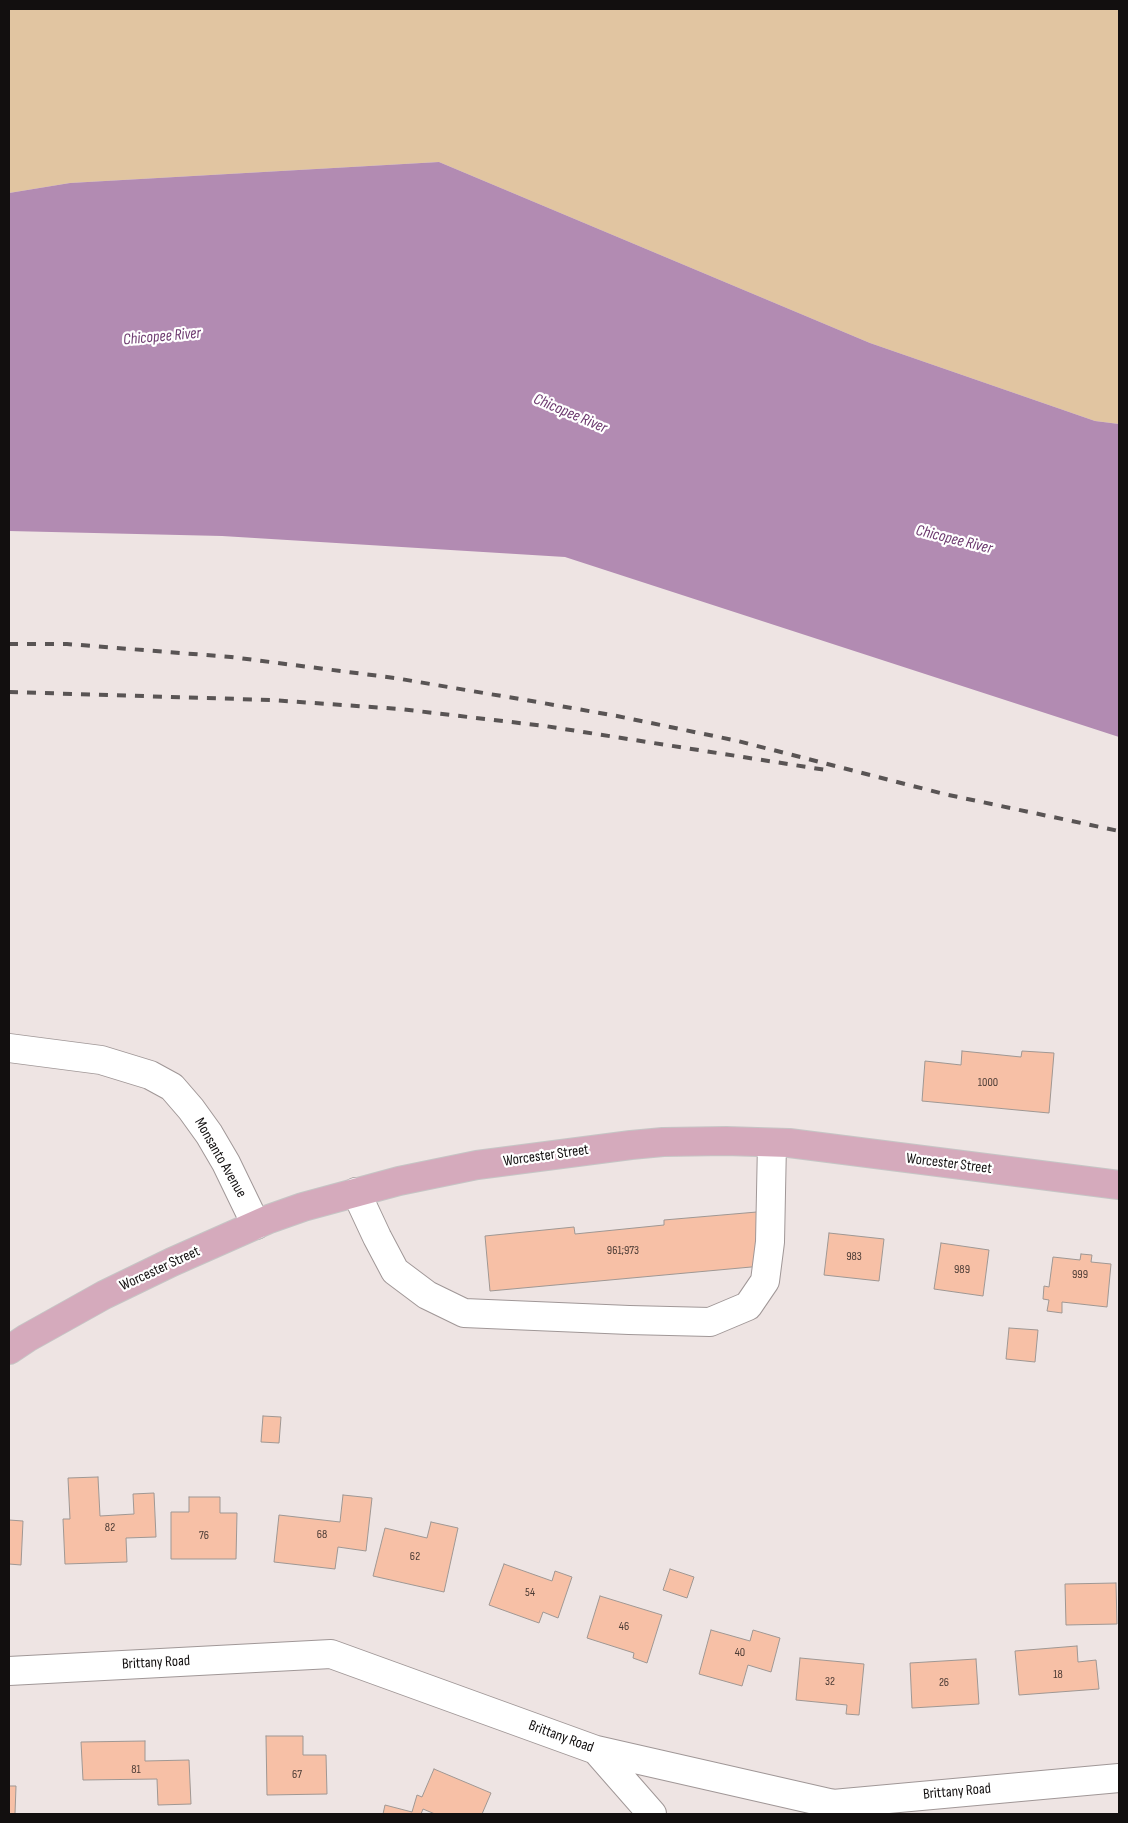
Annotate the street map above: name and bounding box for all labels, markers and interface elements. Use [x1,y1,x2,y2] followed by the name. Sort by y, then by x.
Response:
[122,324,202,350] water label: Chicopee River
[530,390,610,438] water label: Chicopee River
[914,521,994,559] water label: Chicopee River
[978,1076,998,1090] house number: 1000
[190,1115,250,1201] street label: Monsanto Avenue
[502,1141,590,1171] street label: Worcester Street
[905,1150,993,1178] street label: Worcester Street
[117,1243,203,1295] street label: Worcester Street
[607,1244,639,1258] house number: 961;973
[846,1250,862,1264] house number: 983
[954,1263,970,1277] house number: 989
[1072,1268,1088,1282] house number: 999
[105,1521,115,1535] house number: 82
[317,1528,327,1542] house number: 68
[199,1529,209,1543] house number: 76
[410,1550,420,1564] house number: 62
[525,1586,535,1600] house number: 54
[619,1620,629,1634] house number: 46
[735,1646,745,1660] house number: 40
[122,1652,190,1674] street label: Brittany Road
[1053,1668,1063,1682] house number: 18
[825,1675,835,1689] house number: 32
[939,1676,949,1690] house number: 26
[526,1717,596,1757] street label: Brittany Road
[131,1763,141,1777] house number: 81
[292,1768,302,1782] house number: 67
[922,1780,992,1804] street label: Brittany Road

